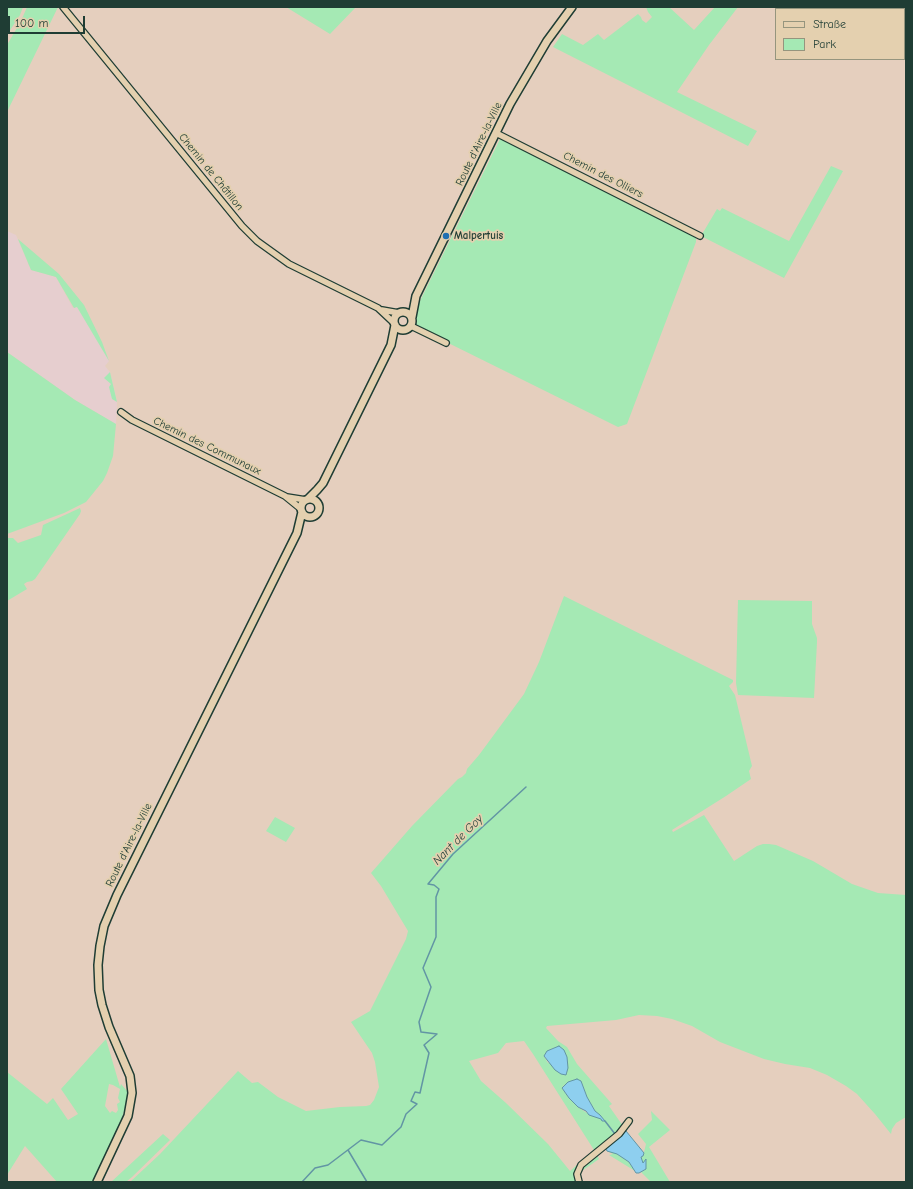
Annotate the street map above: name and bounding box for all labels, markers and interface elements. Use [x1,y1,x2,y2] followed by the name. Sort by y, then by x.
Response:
[10,8,87,34] scale bar
[775,8,905,60] legend
[15,16,48,30] text: 100 m
[813,17,846,31] text: Straße
[813,37,836,51] text: Park
[453,100,505,188] street label: Route d'Aire-la-Ville
[176,131,246,213] street label: Chemin de Châtillon
[561,149,645,201] street label: Chemin des Olliers
[454,229,503,243] place label: Malpertuis
[441,231,451,241] marker: Malpertuis
[151,414,263,478] street label: Chemin des Communaux
[103,801,155,889] street label: Route d'Aire-la-Ville
[430,812,486,868] water label: Nant de Goy

